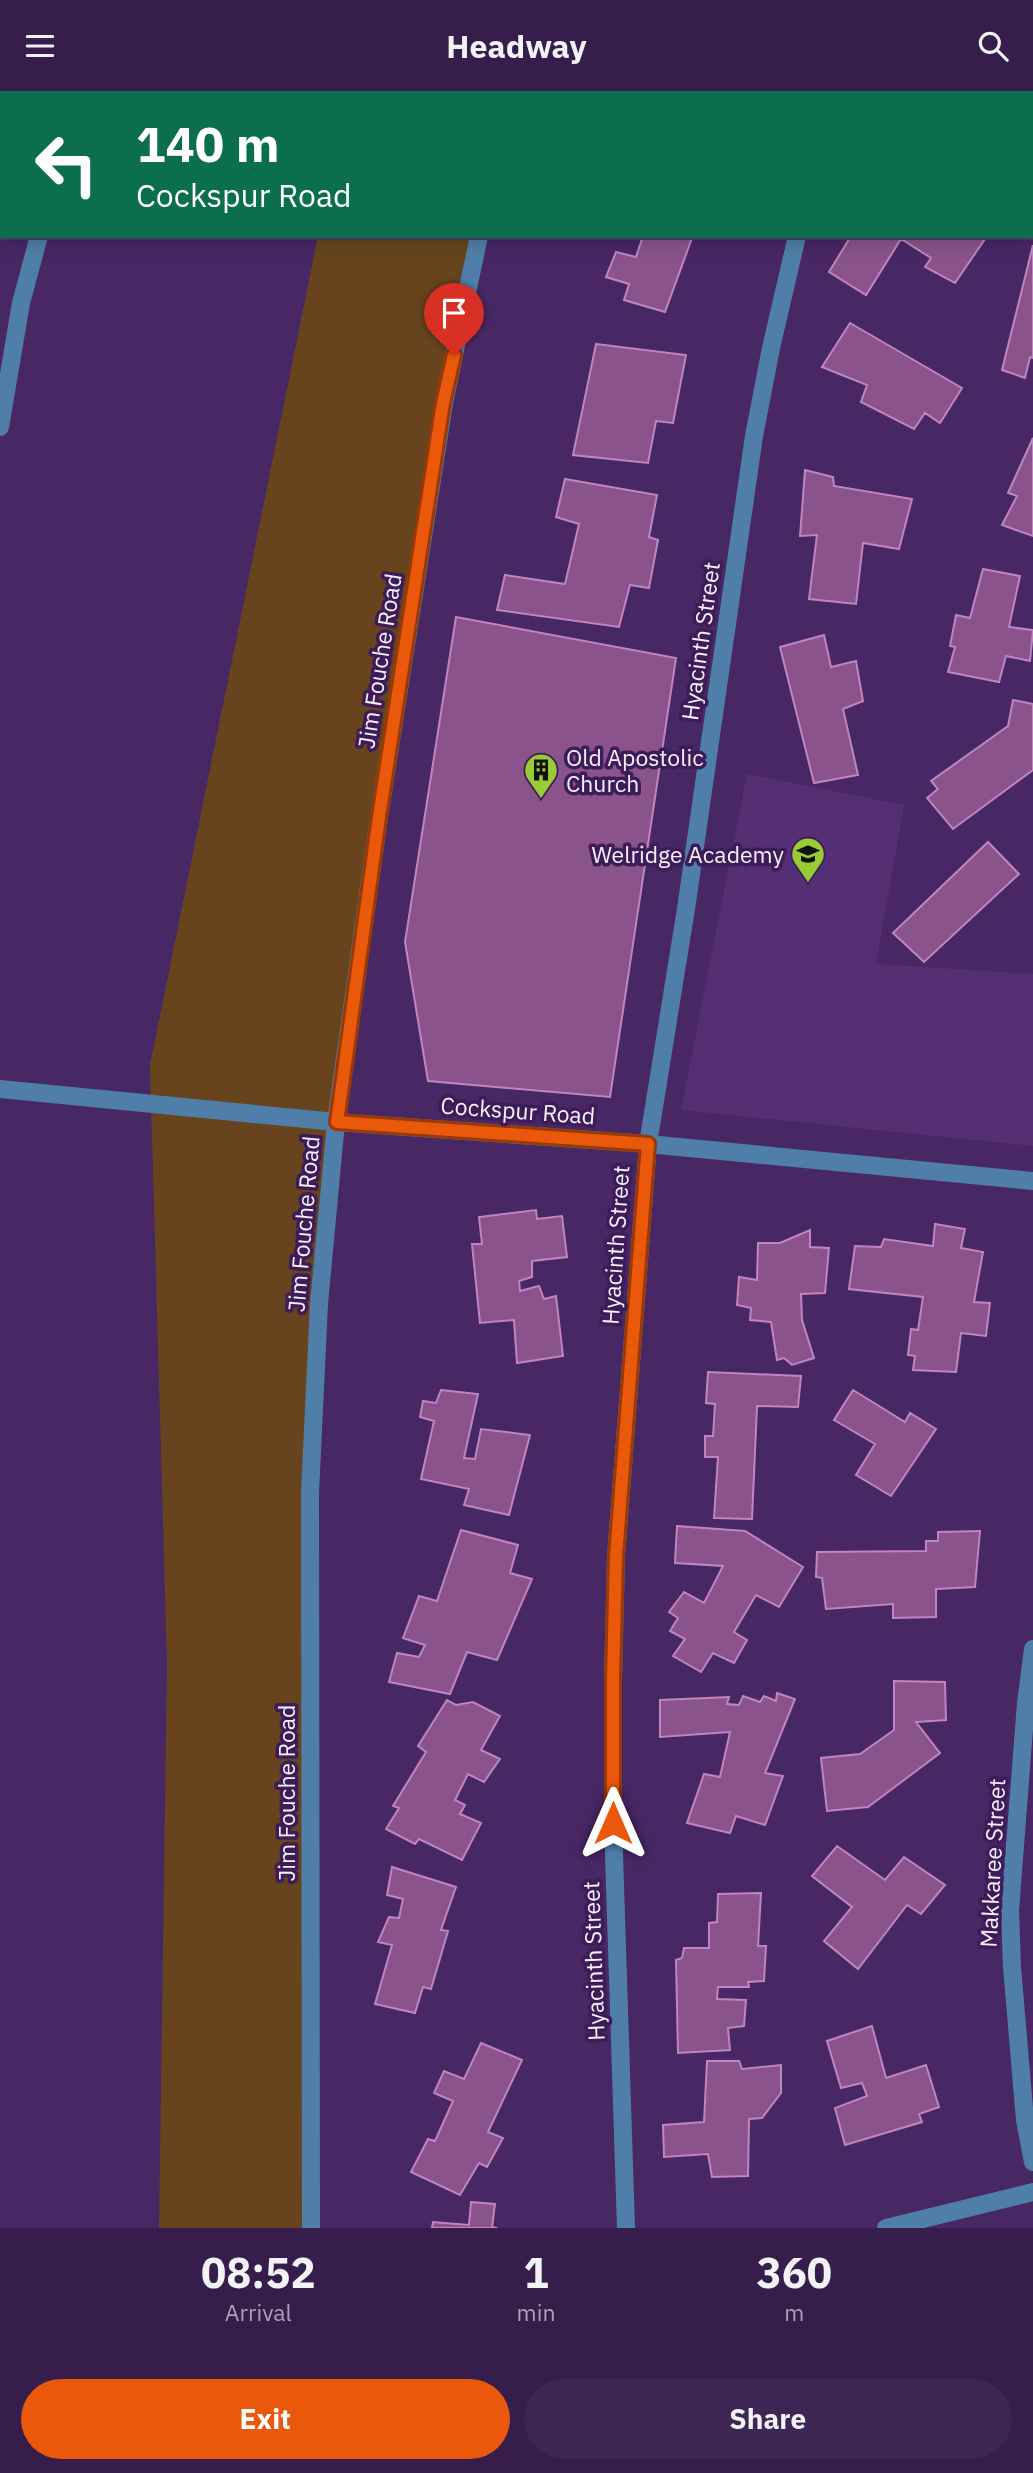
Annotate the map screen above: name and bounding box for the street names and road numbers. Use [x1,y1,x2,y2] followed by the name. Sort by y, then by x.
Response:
[674,560,726,722] street label: Hyacinth Street
[350,571,408,751] street label: Jim Fouche Road
[440,1090,596,1130] street label: Cockspur Road
[280,1135,326,1313] street label: Jim Fouche Road
[594,1164,636,1326] street label: Hyacinth Street
[271,1705,301,1881] street label: Jim Fouche Road
[973,1778,1011,1948] street label: Makkaree Street
[575,1881,611,2041] street label: Hyacinth Street

